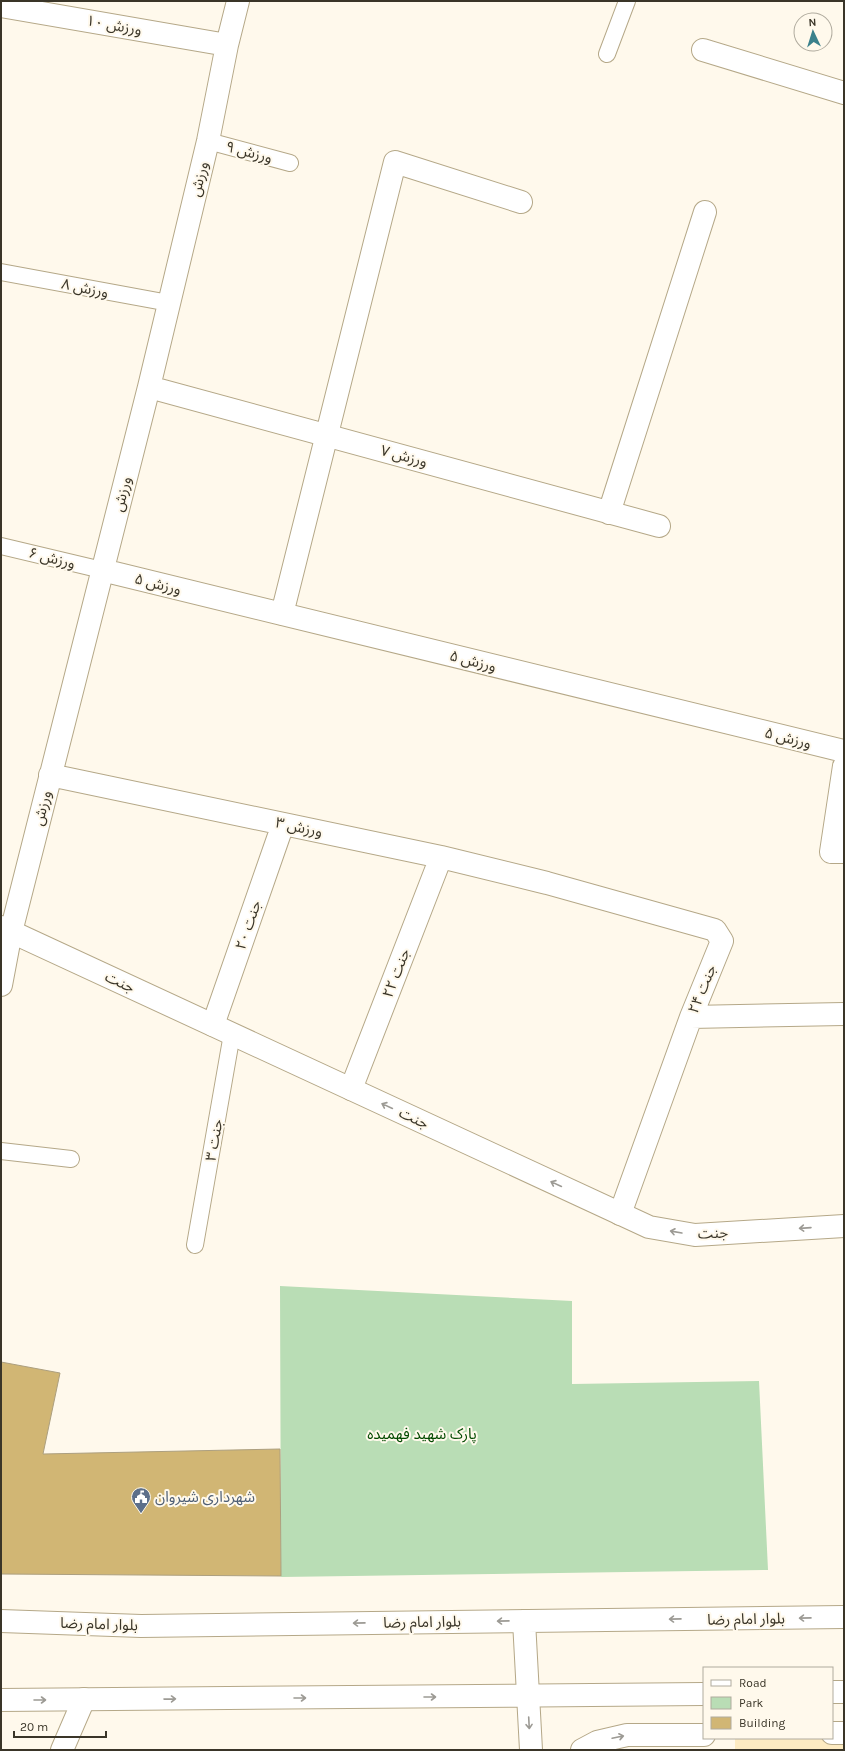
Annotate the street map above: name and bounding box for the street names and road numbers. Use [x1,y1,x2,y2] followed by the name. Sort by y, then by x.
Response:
[85,11,143,39] street label: ورزش ۱۰
[224,137,274,167] street label: ورزش ۹
[186,160,212,198] street label: ورزش
[60,275,110,301] street label: ورزش ۸
[379,441,429,471] street label: ورزش ۷
[109,475,135,513] street label: ورزش
[27,544,77,572] street label: ورزش ۶
[133,570,183,598] street label: ورزش ۵
[448,647,498,675] street label: ورزش ۵
[763,724,813,752] street label: ورزش ۵
[29,789,55,827] street label: ورزش
[274,813,324,841] street label: ورزش ۳
[231,898,265,952] street label: جنت ۲۰
[378,946,414,1000] street label: جنت ۲۲
[684,962,720,1016] street label: جنت ۲۴
[102,967,138,997] street label: جنت
[396,1103,432,1133] street label: جنت
[201,1117,227,1163] street label: جنت ۳
[697,1223,729,1243] street label: جنت
[707,1609,785,1631] street label: بلوار امام رضا
[383,1612,461,1634] street label: بلوار امام رضا
[60,1614,138,1636] street label: بلوار امام رضا

